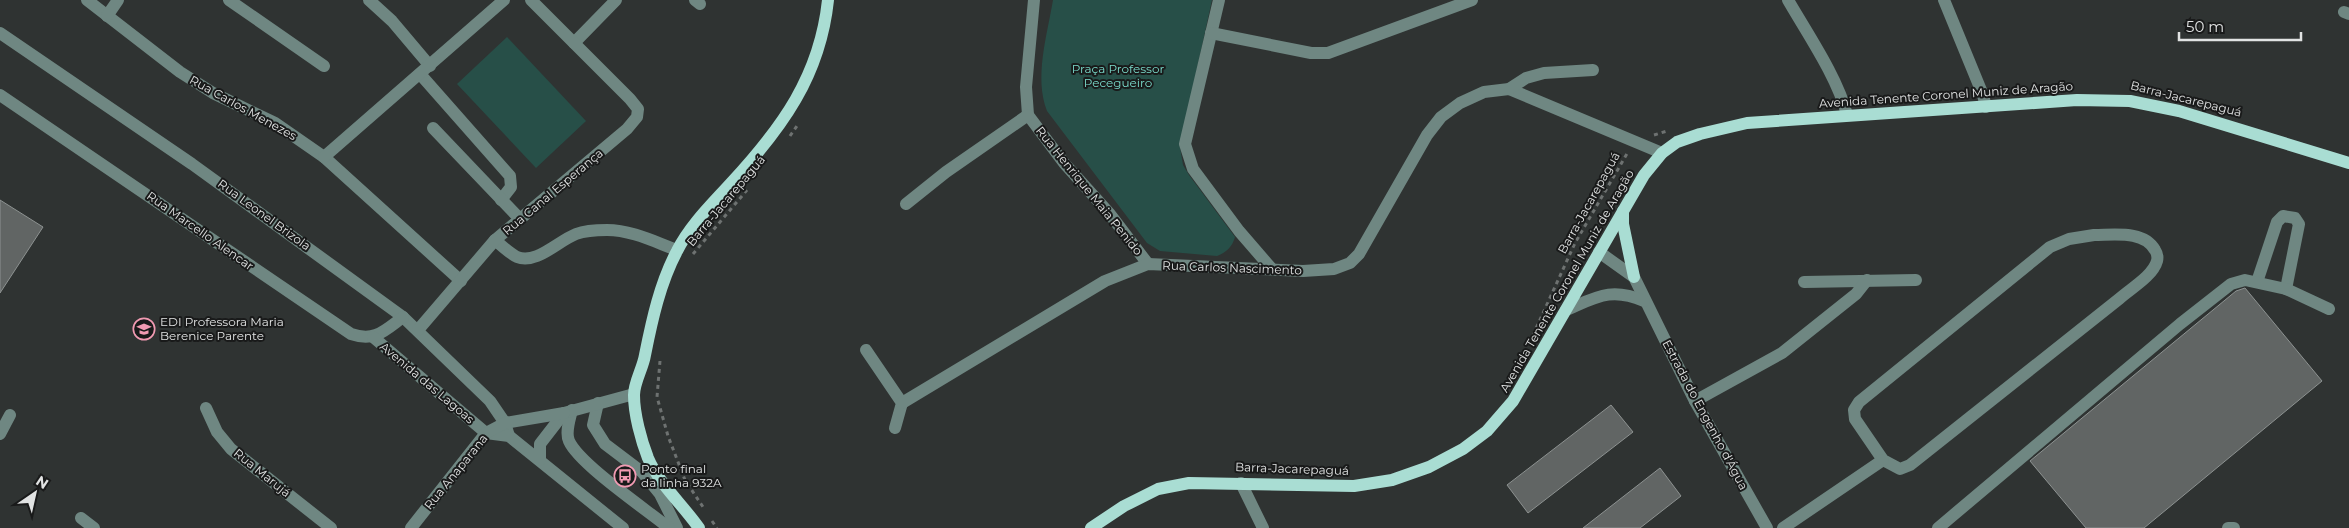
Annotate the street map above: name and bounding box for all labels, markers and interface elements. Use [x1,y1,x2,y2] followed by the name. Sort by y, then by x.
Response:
[2179,10,2302,42] scale bar
[2186,17,2224,36] text: 50 m
[1072,61,1164,90] park label: Praça Professor Pecegueiro
[187,72,300,143] street label: Rua Carlos Menezes
[2129,77,2243,120] street label: Barra-Jacarepaguá
[1818,78,2074,111] street label: Avenida Tenente Coronel Muniz de Aragão
[1033,123,1146,258] street label: Rua Henrique Maia Penido
[499,145,606,238] street label: Rua Canal Esperança
[1554,149,1623,256] street label: Barra-Jacarepaguá
[683,152,768,249] street label: Barra-Jacarepaguá
[1496,167,1637,395] street label: Avenida Tenente Coronel Muniz de Aragão
[215,176,314,253] street label: Rua Leonel Brizola
[144,188,257,273] street label: Rua Marcello Alencar
[1162,258,1302,277] street label: Rua Carlos Nascimento
[160,314,284,343] place label: EDI Professora Maria Berenice Parente
[132,317,156,341] school or university icon: EDI Professora Maria Berenice Parente
[1659,337,1751,492] street label: Estrada do Engenho d'Água
[377,339,478,427] street label: Avenida das Lagoas
[421,431,491,512] street label: Rua Anaparana
[231,445,294,500] street label: Rua Marujá
[1235,459,1349,478] street label: Barra-Jacarepaguá
[641,461,722,490] place label: Ponto final da linha 932A
[613,464,637,488] bus stop icon: Ponto final da linha 932A
[10,468,60,518] north arrow
[33,472,52,493] text: N

